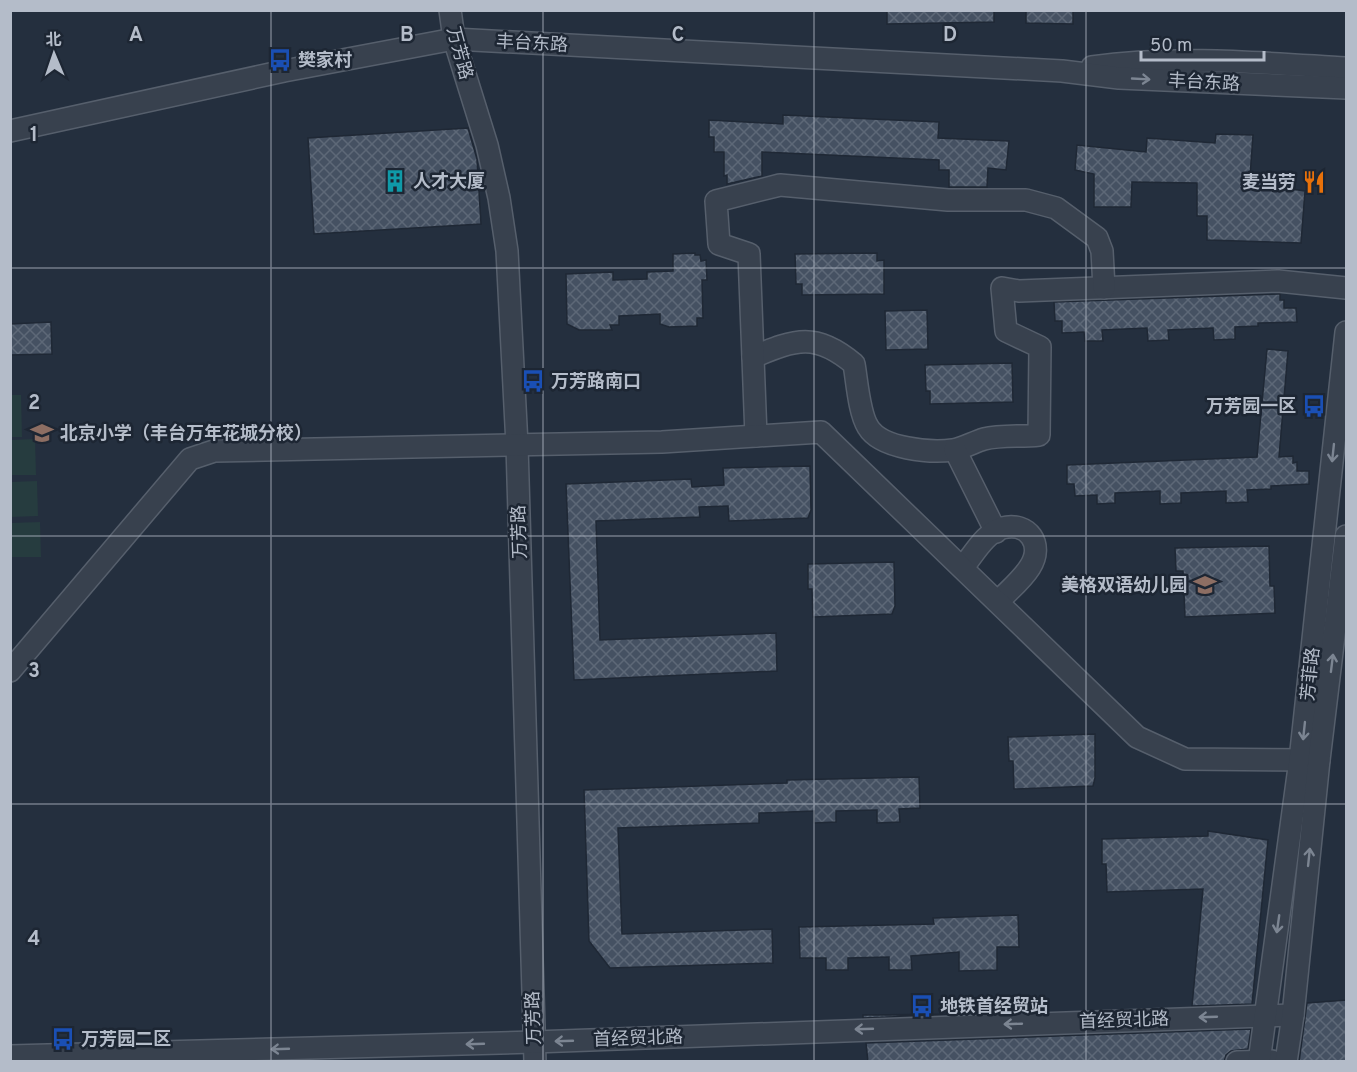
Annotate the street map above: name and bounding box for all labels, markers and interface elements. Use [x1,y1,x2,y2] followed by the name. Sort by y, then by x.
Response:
[129,23,143,49] text: A
[400,23,414,49] text: B
[672,23,684,49] text: C
[943,23,957,49] text: D
[24,24,84,84] north arrow
[440,24,477,82] street label: 万芳路
[1141,24,1264,62] scale bar
[45,31,62,51] text: 北
[495,31,568,58] street label: 丰台东路
[1150,35,1192,58] text: 50 m
[267,47,293,73] bus stop icon: 樊家村
[298,50,352,73] place label: 樊家村
[1167,70,1240,97] street label: 丰台东路
[1131,73,1151,84] one-way arrow
[30,123,38,149] text: 1
[382,168,408,194] building icon: 人才大厦
[1301,169,1327,195] restaurant icon: 麦当劳
[413,171,485,194] place label: 人才大厦
[1242,172,1296,195] place label: 麦当劳
[520,368,546,394] bus stop icon: 万芳路南口
[551,371,641,394] place label: 万芳路南口
[28,391,40,417] text: 2
[1301,393,1327,419] bus stop icon: 万芳园一区
[1206,396,1296,419] place label: 万芳园一区
[29,420,55,446] school or university icon: 北京小学（丰台万年花城分校）
[60,423,312,446] place label: 北京小学（丰台万年花城分校）
[1327,443,1338,462] one-way arrow
[508,505,533,559] street label: 万芳路
[1192,572,1218,598] school or university icon: 美格双语幼儿园
[1061,575,1187,598] place label: 美格双语幼儿园
[1297,646,1326,702] street label: 芳菲路
[1326,654,1337,674] one-way arrow
[28,659,40,685] text: 3
[1298,720,1309,740] one-way arrow
[1304,847,1315,867] one-way arrow
[1273,913,1284,933] one-way arrow
[28,927,40,953] text: 4
[522,991,547,1045] street label: 万芳路
[909,993,935,1019] bus stop icon: 地铁首经贸站
[940,996,1048,1019] place label: 地铁首经贸站
[1079,1008,1169,1035] street label: 首经贸北路
[1198,1011,1218,1023] one-way arrow
[1003,1018,1023,1030] one-way arrow
[854,1024,874,1035] one-way arrow
[50,1026,76,1052] bus stop icon: 万芳园二区
[593,1026,683,1053] street label: 首经贸北路
[81,1029,171,1052] place label: 万芳园二区
[555,1035,575,1047] one-way arrow
[466,1038,486,1049] one-way arrow
[271,1043,291,1055] one-way arrow

